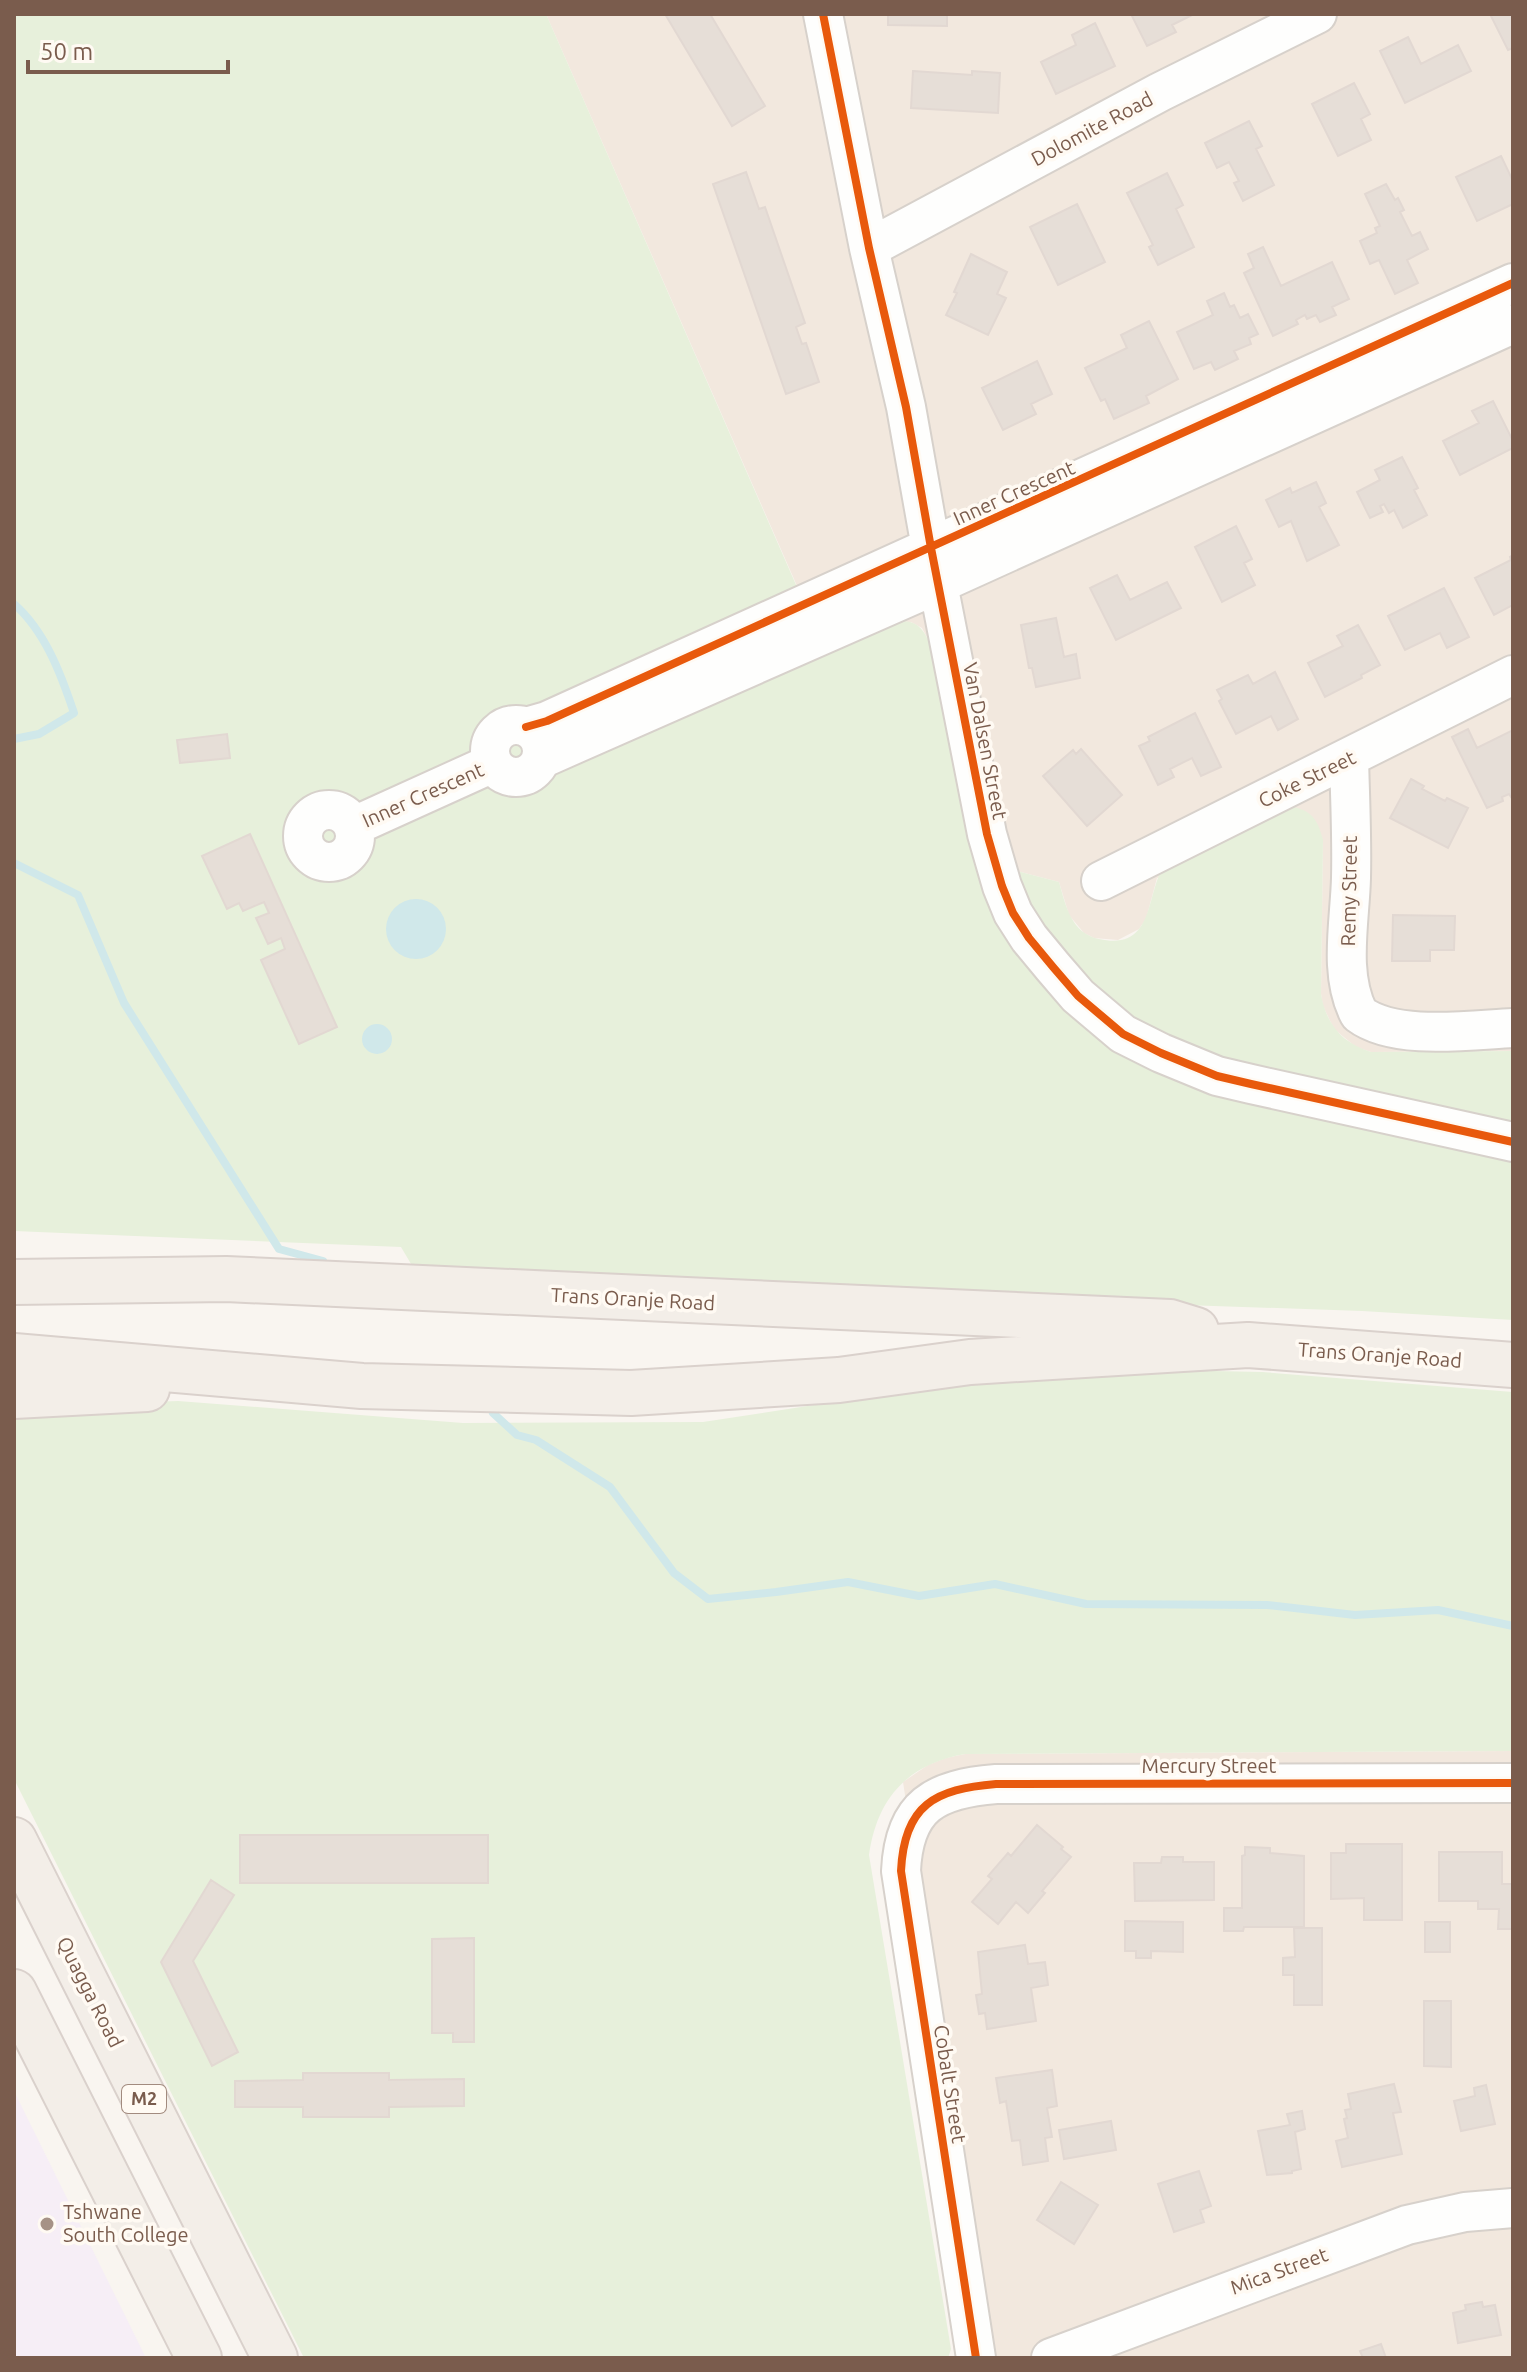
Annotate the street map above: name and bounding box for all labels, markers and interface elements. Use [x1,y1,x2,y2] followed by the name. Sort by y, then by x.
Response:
[28,24,228,74] scale bar
[40,38,93,65] text: 50 m
[1027,87,1157,170] street label: Dolomite Road
[950,455,1078,530] street label: Inner Crescent
[959,660,1012,822] street label: Van Dalsen Street
[1254,745,1359,812] street label: Coke Street
[359,757,487,832] street label: Inner Crescent
[1336,835,1361,947] street label: Remy Street
[550,1283,716,1314] street label: Trans Oranje Road
[1297,1337,1463,1372] street label: Trans Oranje Road
[1142,1754,1277,1777] street label: Mercury Street
[53,1933,128,2051] street label: Quagga Road
[930,2023,971,2145] street label: Cobalt Street
[122,2085,166,2113] road number: M2
[63,2200,188,2246] place label: Tshwane South College
[38,2215,56,2233] marker: Tshwane South College
[1227,2242,1331,2299] street label: Mica Street

